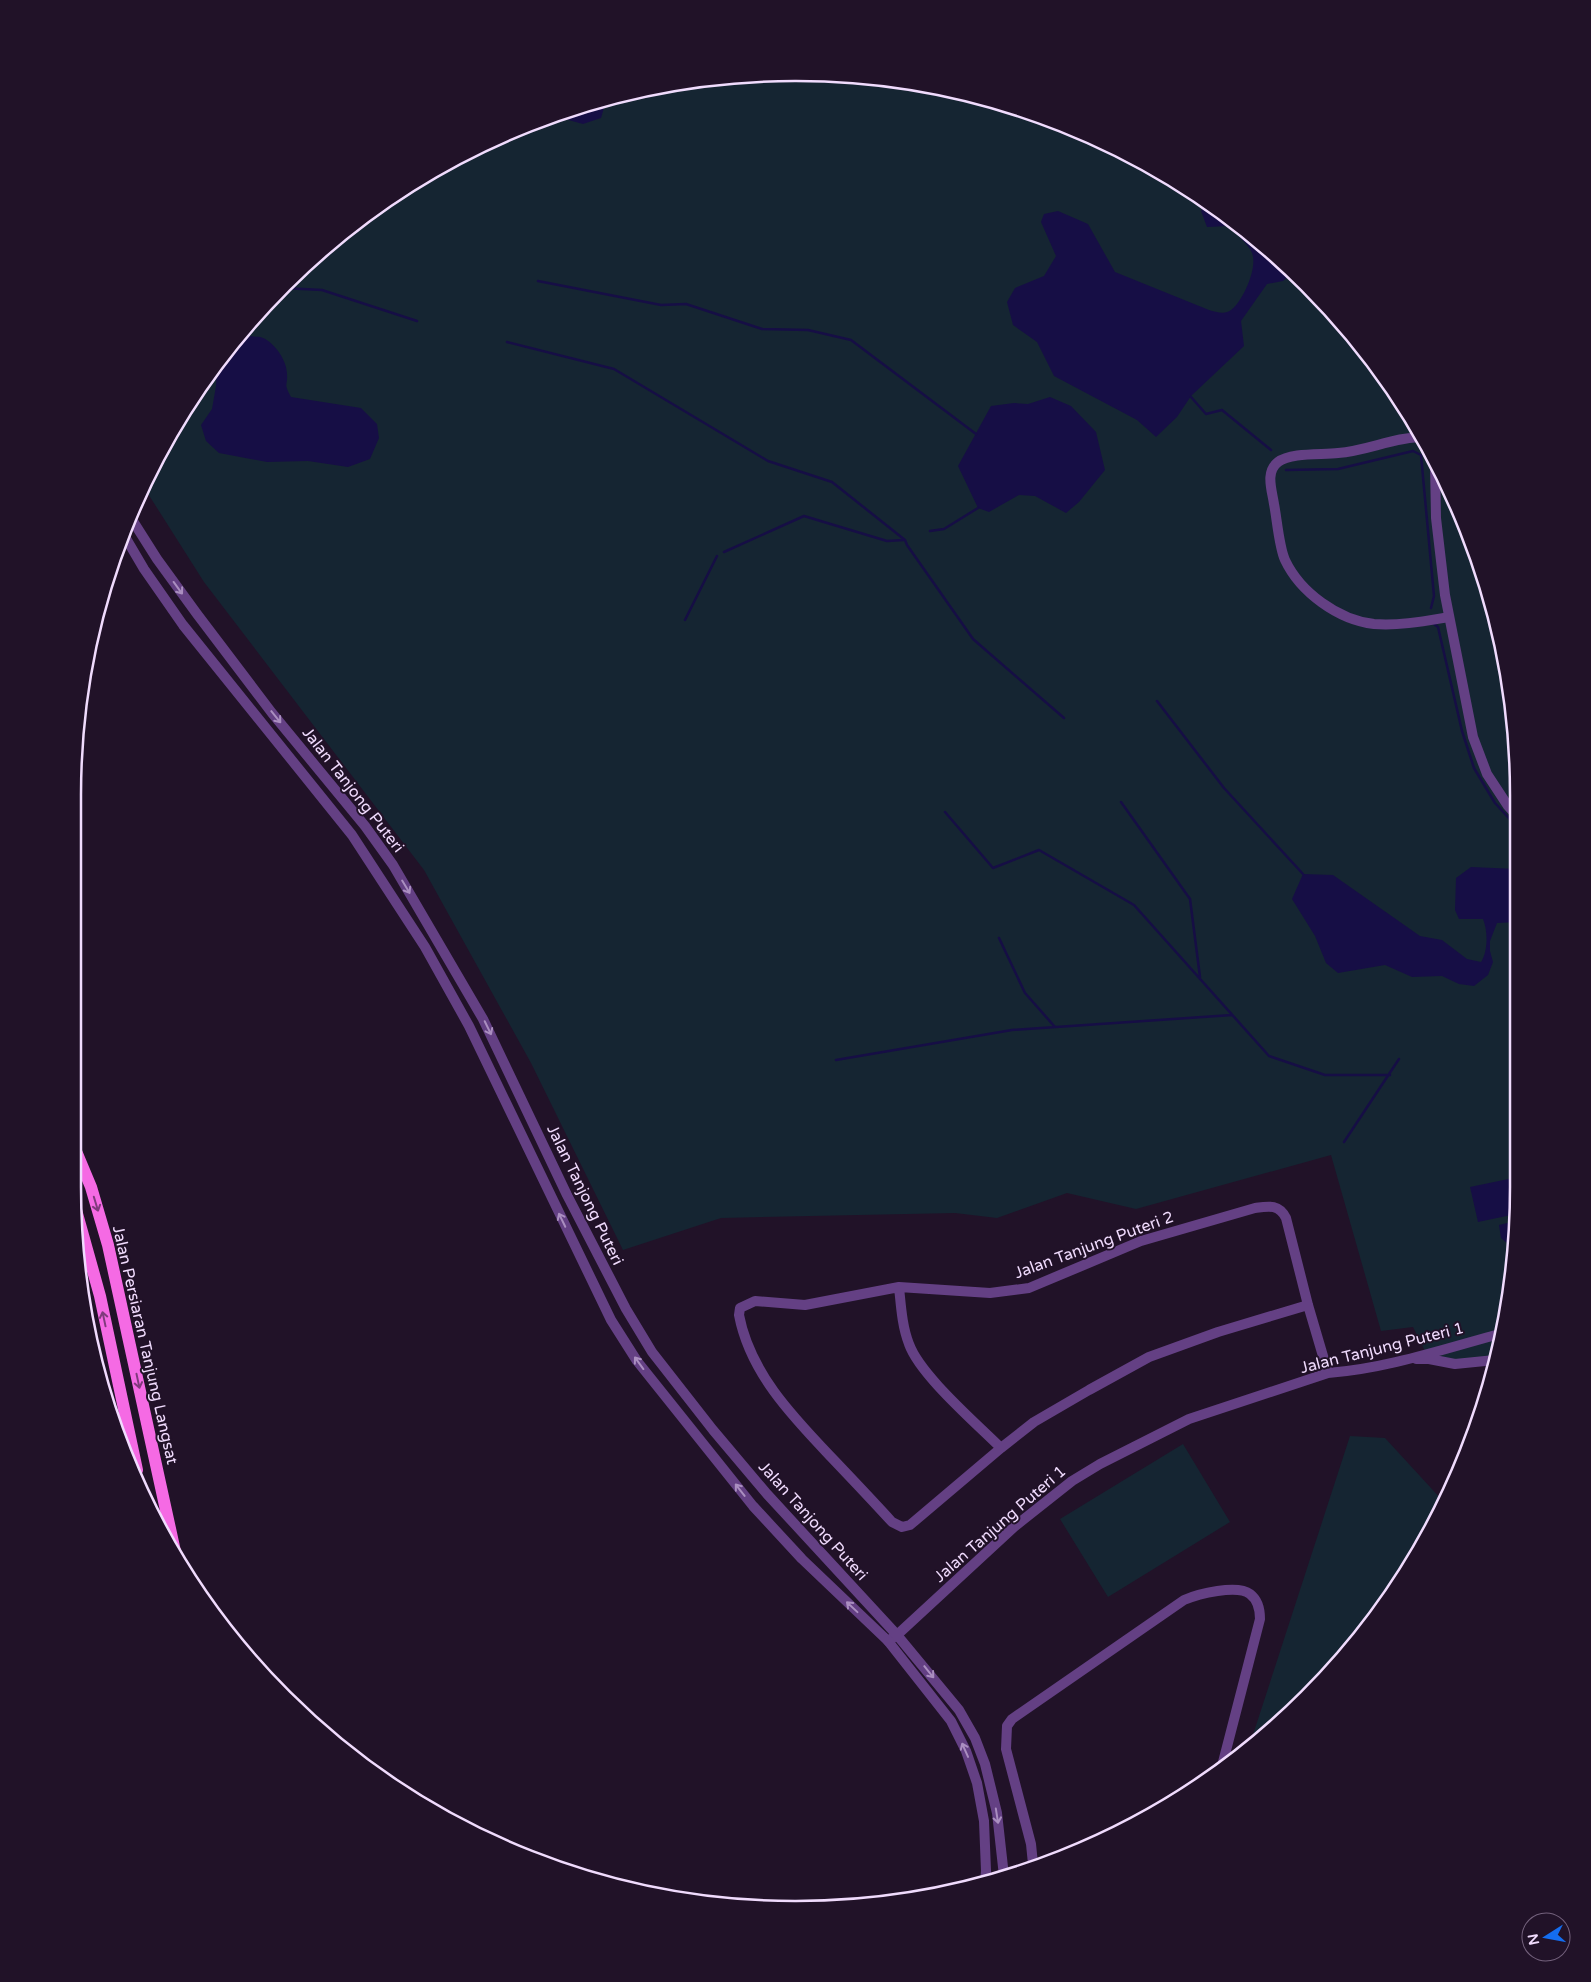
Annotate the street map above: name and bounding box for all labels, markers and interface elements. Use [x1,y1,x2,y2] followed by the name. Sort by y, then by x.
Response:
[173,580,183,594] one-way arrow
[270,710,281,723] one-way arrow
[298,723,408,857] street label: Jalan Tanjong Puteri
[402,880,412,894] one-way arrow
[483,1020,493,1035] one-way arrow
[542,1121,628,1269] street label: Jalan Tanjong Puteri
[91,1195,101,1211] one-way arrow
[1012,1207,1176,1283] street label: Jalan Tanjung Puteri 2
[557,1213,566,1228] one-way arrow
[108,1224,182,1466] street label: Jalan Persiaran Tanjung Langsat
[99,1312,109,1328] one-way arrow
[1298,1318,1466,1378] street label: Jalan Tanjung Puteri 1
[634,1356,644,1370] one-way arrow
[134,1373,143,1389] one-way arrow
[754,1457,872,1585] street label: Jalan Tanjong Puteri
[930,1461,1070,1587] street label: Jalan Tanjung Puteri 1
[735,1483,745,1497] one-way arrow
[846,1601,859,1613] one-way arrow
[923,1665,934,1678] one-way arrow
[960,1743,970,1758] one-way arrow
[992,1808,1002,1824] one-way arrow
[1521,1912,1571,1962] north arrow
[1524,1932,1543,1947] text: N

